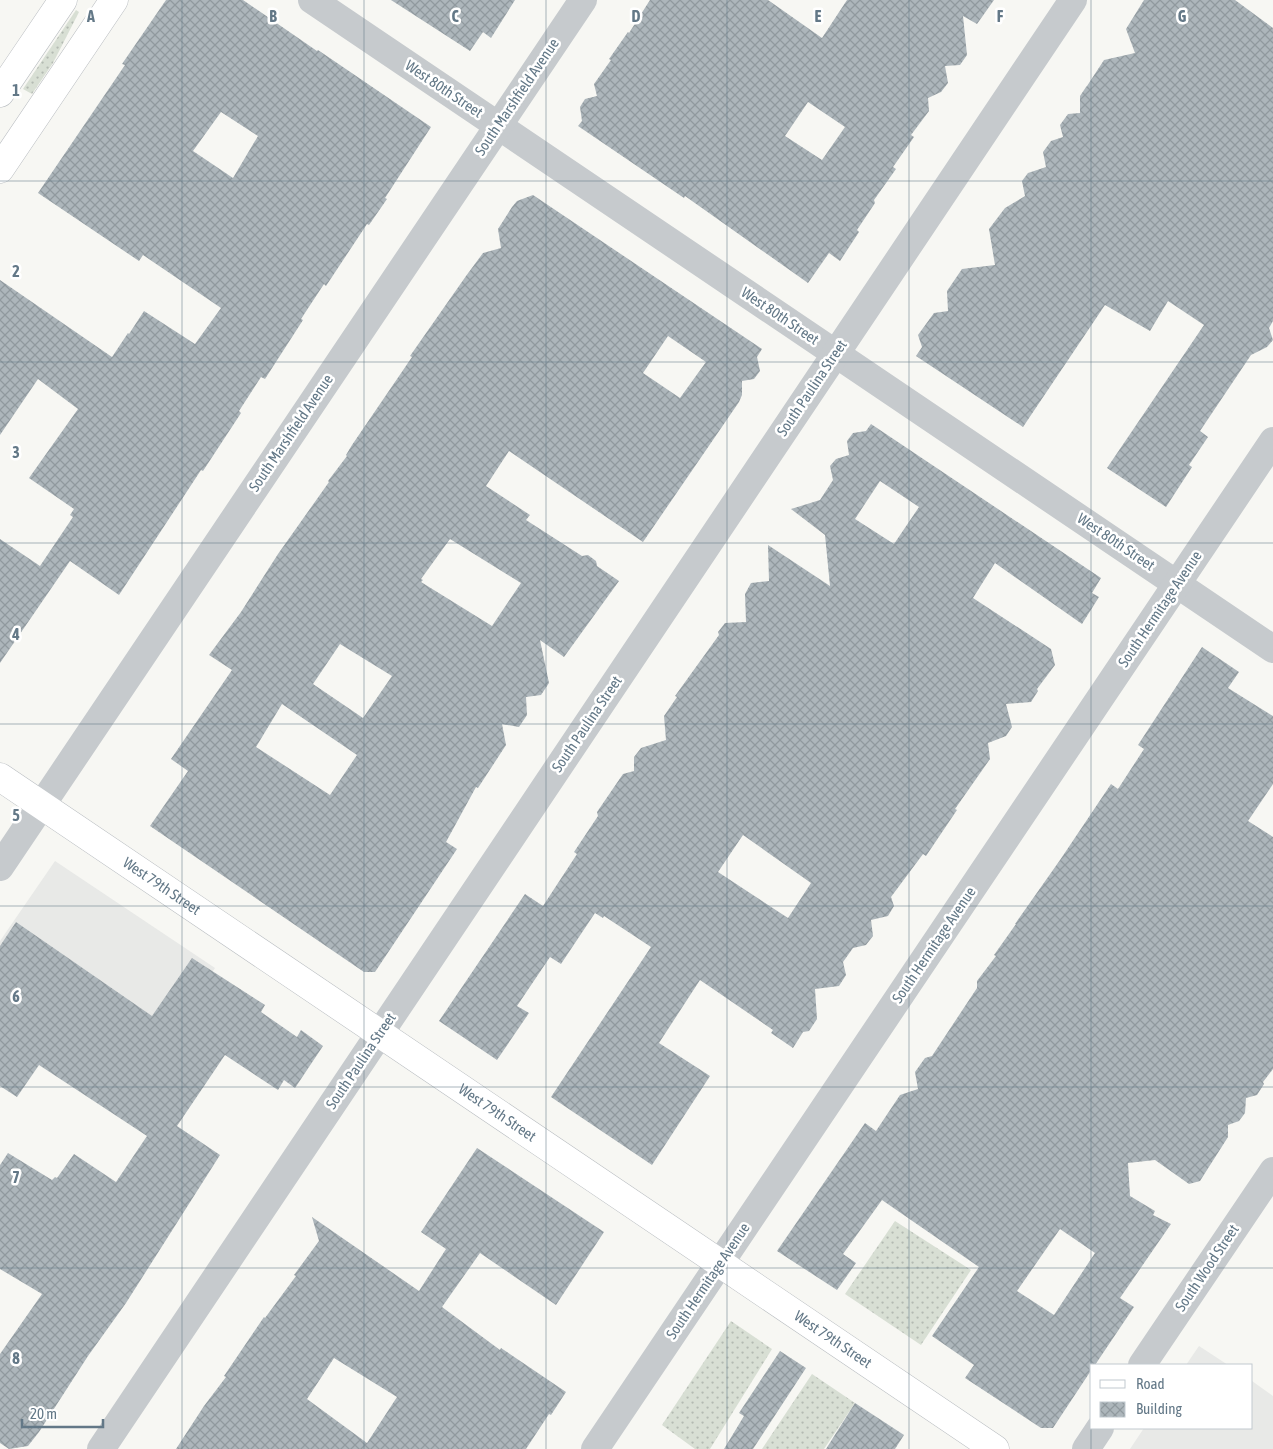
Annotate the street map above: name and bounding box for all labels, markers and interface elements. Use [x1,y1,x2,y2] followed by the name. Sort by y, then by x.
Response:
[86,7,95,25] text: A
[269,7,277,25] text: B
[451,7,459,25] text: C
[632,7,641,25] text: D
[815,7,822,25] text: E
[997,7,1004,25] text: F
[1178,7,1187,25] text: G
[471,35,562,158] street label: South Marshfield Avenue
[402,56,486,121] street label: West 80th Street
[12,81,20,99] text: 1
[12,262,20,280] text: 2
[738,283,822,348] street label: West 80th Street
[773,336,850,439] street label: South Paulina Street
[245,371,336,494] street label: South Marshfield Avenue
[12,443,20,461] text: 3
[1074,509,1158,574] street label: West 80th Street
[1114,547,1205,670] street label: South Hermitage Avenue
[11,625,20,643] text: 4
[548,672,625,775] street label: South Paulina Street
[12,806,20,824] text: 5
[120,854,204,918] street label: West 79th Street
[888,883,979,1006] street label: South Hermitage Avenue
[12,987,20,1005] text: 6
[322,1009,399,1112] street label: South Paulina Street
[456,1080,539,1145] street label: West 79th Street
[12,1168,20,1186] text: 7
[662,1219,753,1342] street label: South Hermitage Avenue
[1171,1221,1242,1314] street label: South Wood Street
[791,1307,875,1371] street label: West 79th Street
[12,1349,20,1367] text: 8
[1090,1364,1253,1429] legend
[1136,1375,1165,1392] text: Road
[22,1396,104,1428] scale bar
[1136,1400,1182,1417] text: Building
[30,1405,57,1422] text: 20 m

